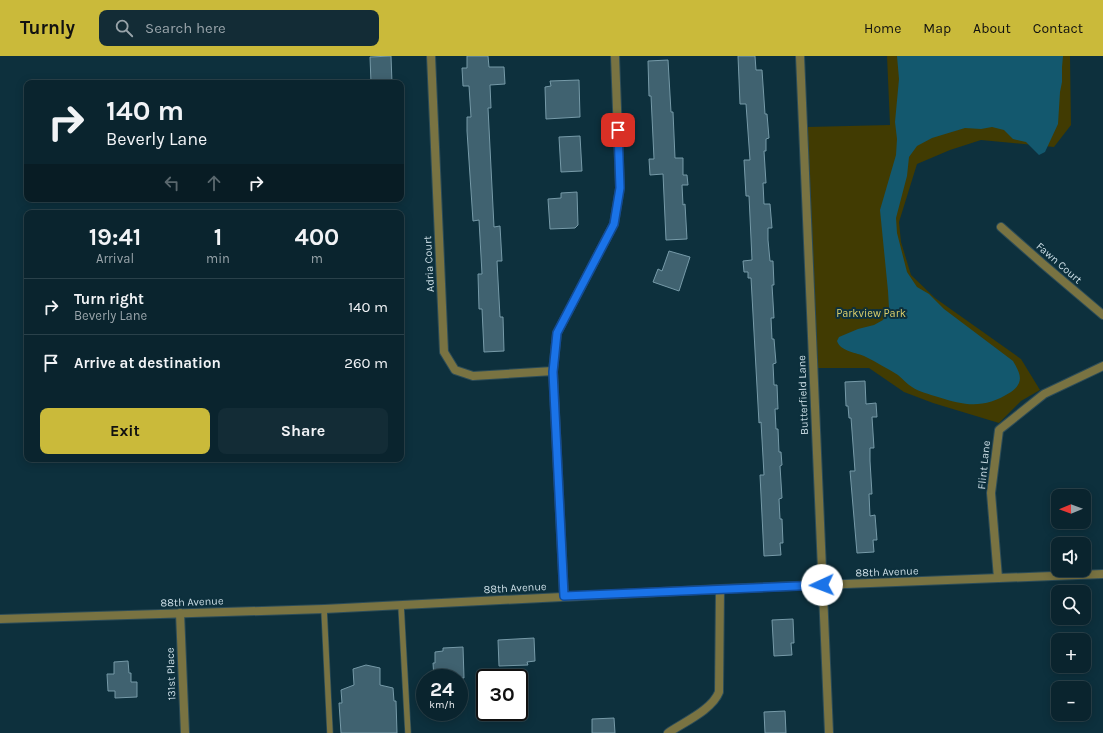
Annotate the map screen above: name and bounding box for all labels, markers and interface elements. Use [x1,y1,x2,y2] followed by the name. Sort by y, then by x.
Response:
[99,10,379,46] search box
[20,17,75,39] text: Turnly
[113,17,135,39] icon: search
[145,19,226,37] text: Search here
[864,20,901,37] text: Home
[923,20,951,37] text: Map
[973,20,1011,37] text: About
[1033,20,1083,37] text: Contact
[106,94,184,127] text: 140 m
[40,96,92,148] icon: right
[601,113,635,147] pin
[607,119,629,141] icon: arrive
[106,128,207,150] text: Beverly Lane
[161,172,183,194] icon: left
[203,172,225,194] icon: ahead
[245,172,267,194] icon: right
[89,223,141,251] text: 19:41
[214,223,222,251] text: 1
[295,223,339,251] text: 400
[421,236,437,292] street label: Adria Court
[1033,240,1085,286] street label: Fawn Court
[96,251,134,266] text: Arrival
[206,251,230,266] text: min
[311,251,323,266] text: m
[74,290,144,308] text: Turn right
[40,296,62,318] icon: right
[348,298,388,316] text: 140 m
[836,307,906,320] park label: Parkview Park
[74,308,147,323] text: Beverly Lane
[40,352,62,374] icon: arrive
[74,354,221,372] text: Arrive at destination
[344,354,388,372] text: 260 m
[795,355,811,435] street label: Butterfield Lane
[40,408,210,454] button: Exit
[218,408,388,454] button: Share
[975,440,993,490] street label: Flint Lane
[1051,489,1091,529] north arrow
[1051,489,1091,721] map controls
[1051,537,1091,577] button: sound
[801,564,843,606] position arrow
[855,564,919,580] street label: 88th Avenue
[483,580,547,596] street label: 88th Avenue
[1051,585,1091,625] button: search
[160,594,224,610] street label: 88th Avenue
[1051,633,1091,673] button: +
[164,647,178,701] street label: 131st Place
[476,669,528,721] speed limit sign: 30
[430,678,454,701] text: 24
[1051,681,1091,721] button: −
[429,699,455,711] text: km/h

